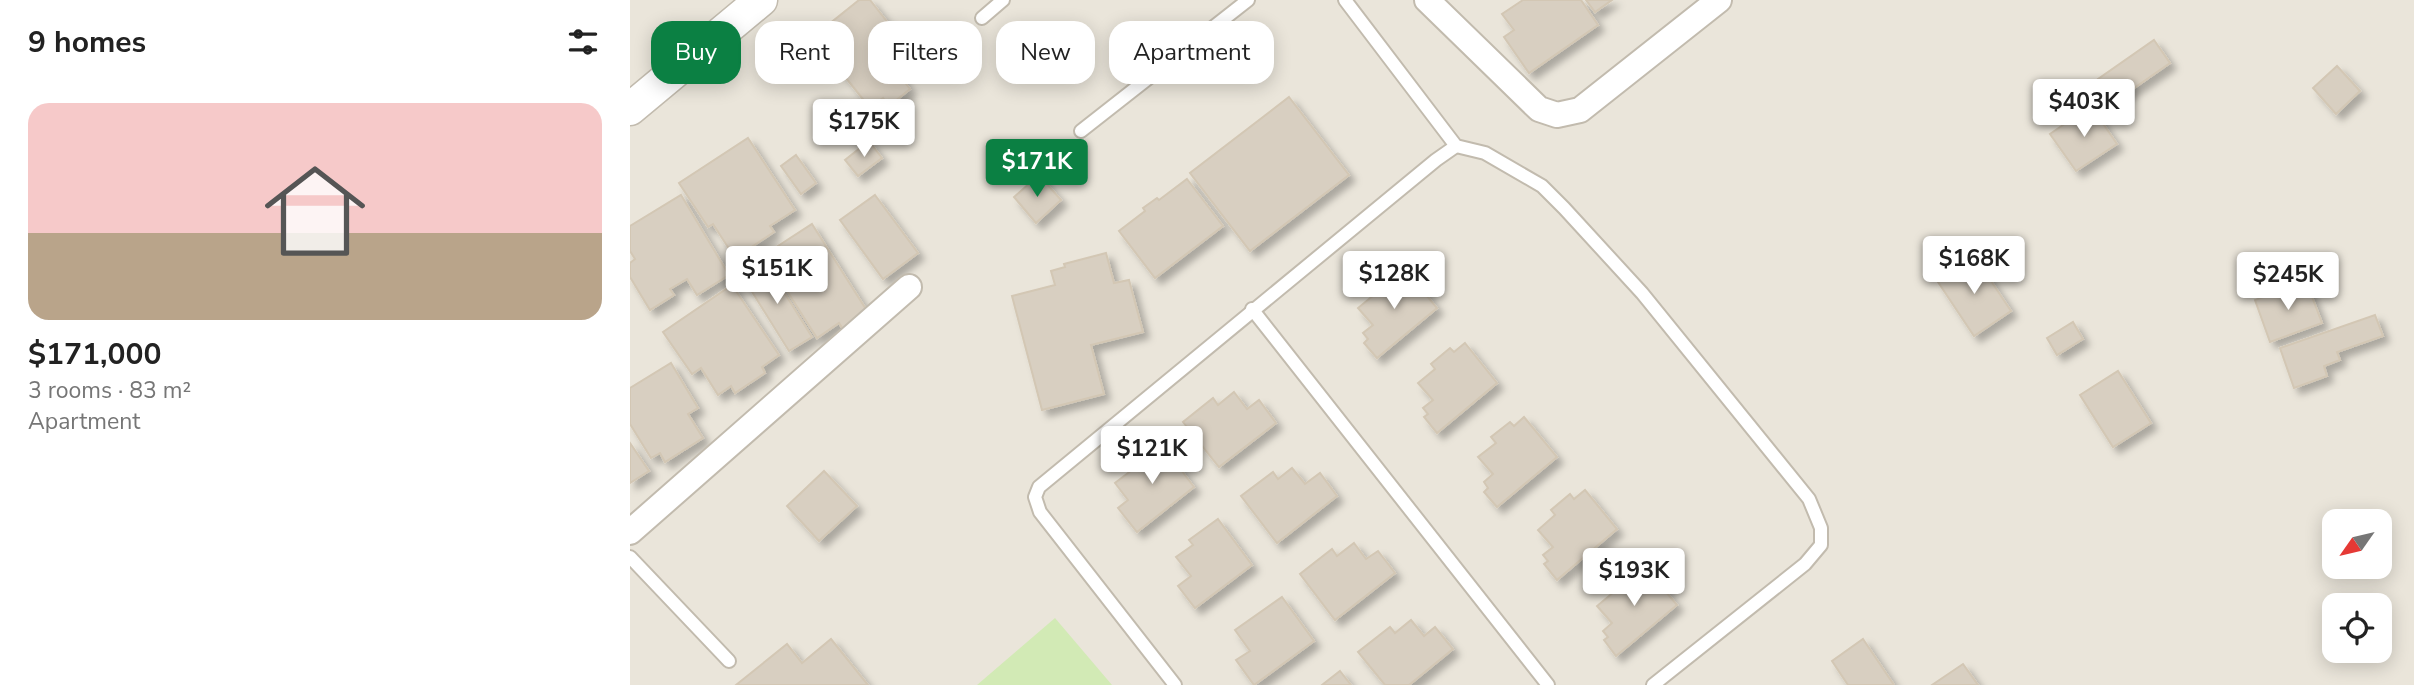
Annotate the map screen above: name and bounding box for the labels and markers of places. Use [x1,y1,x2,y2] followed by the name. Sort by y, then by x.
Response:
[2035,80,2133,139] pin: $403K
[815,100,913,159] pin: $175K
[988,140,1086,199] pin: $171K
[1925,236,2023,296] pin: $168K
[728,246,826,306] pin: $151K
[1345,252,1443,311] pin: $128K
[2239,252,2337,312] pin: $245K
[1103,426,1201,486] pin: $121K
[1585,548,1683,608] pin: $193K

